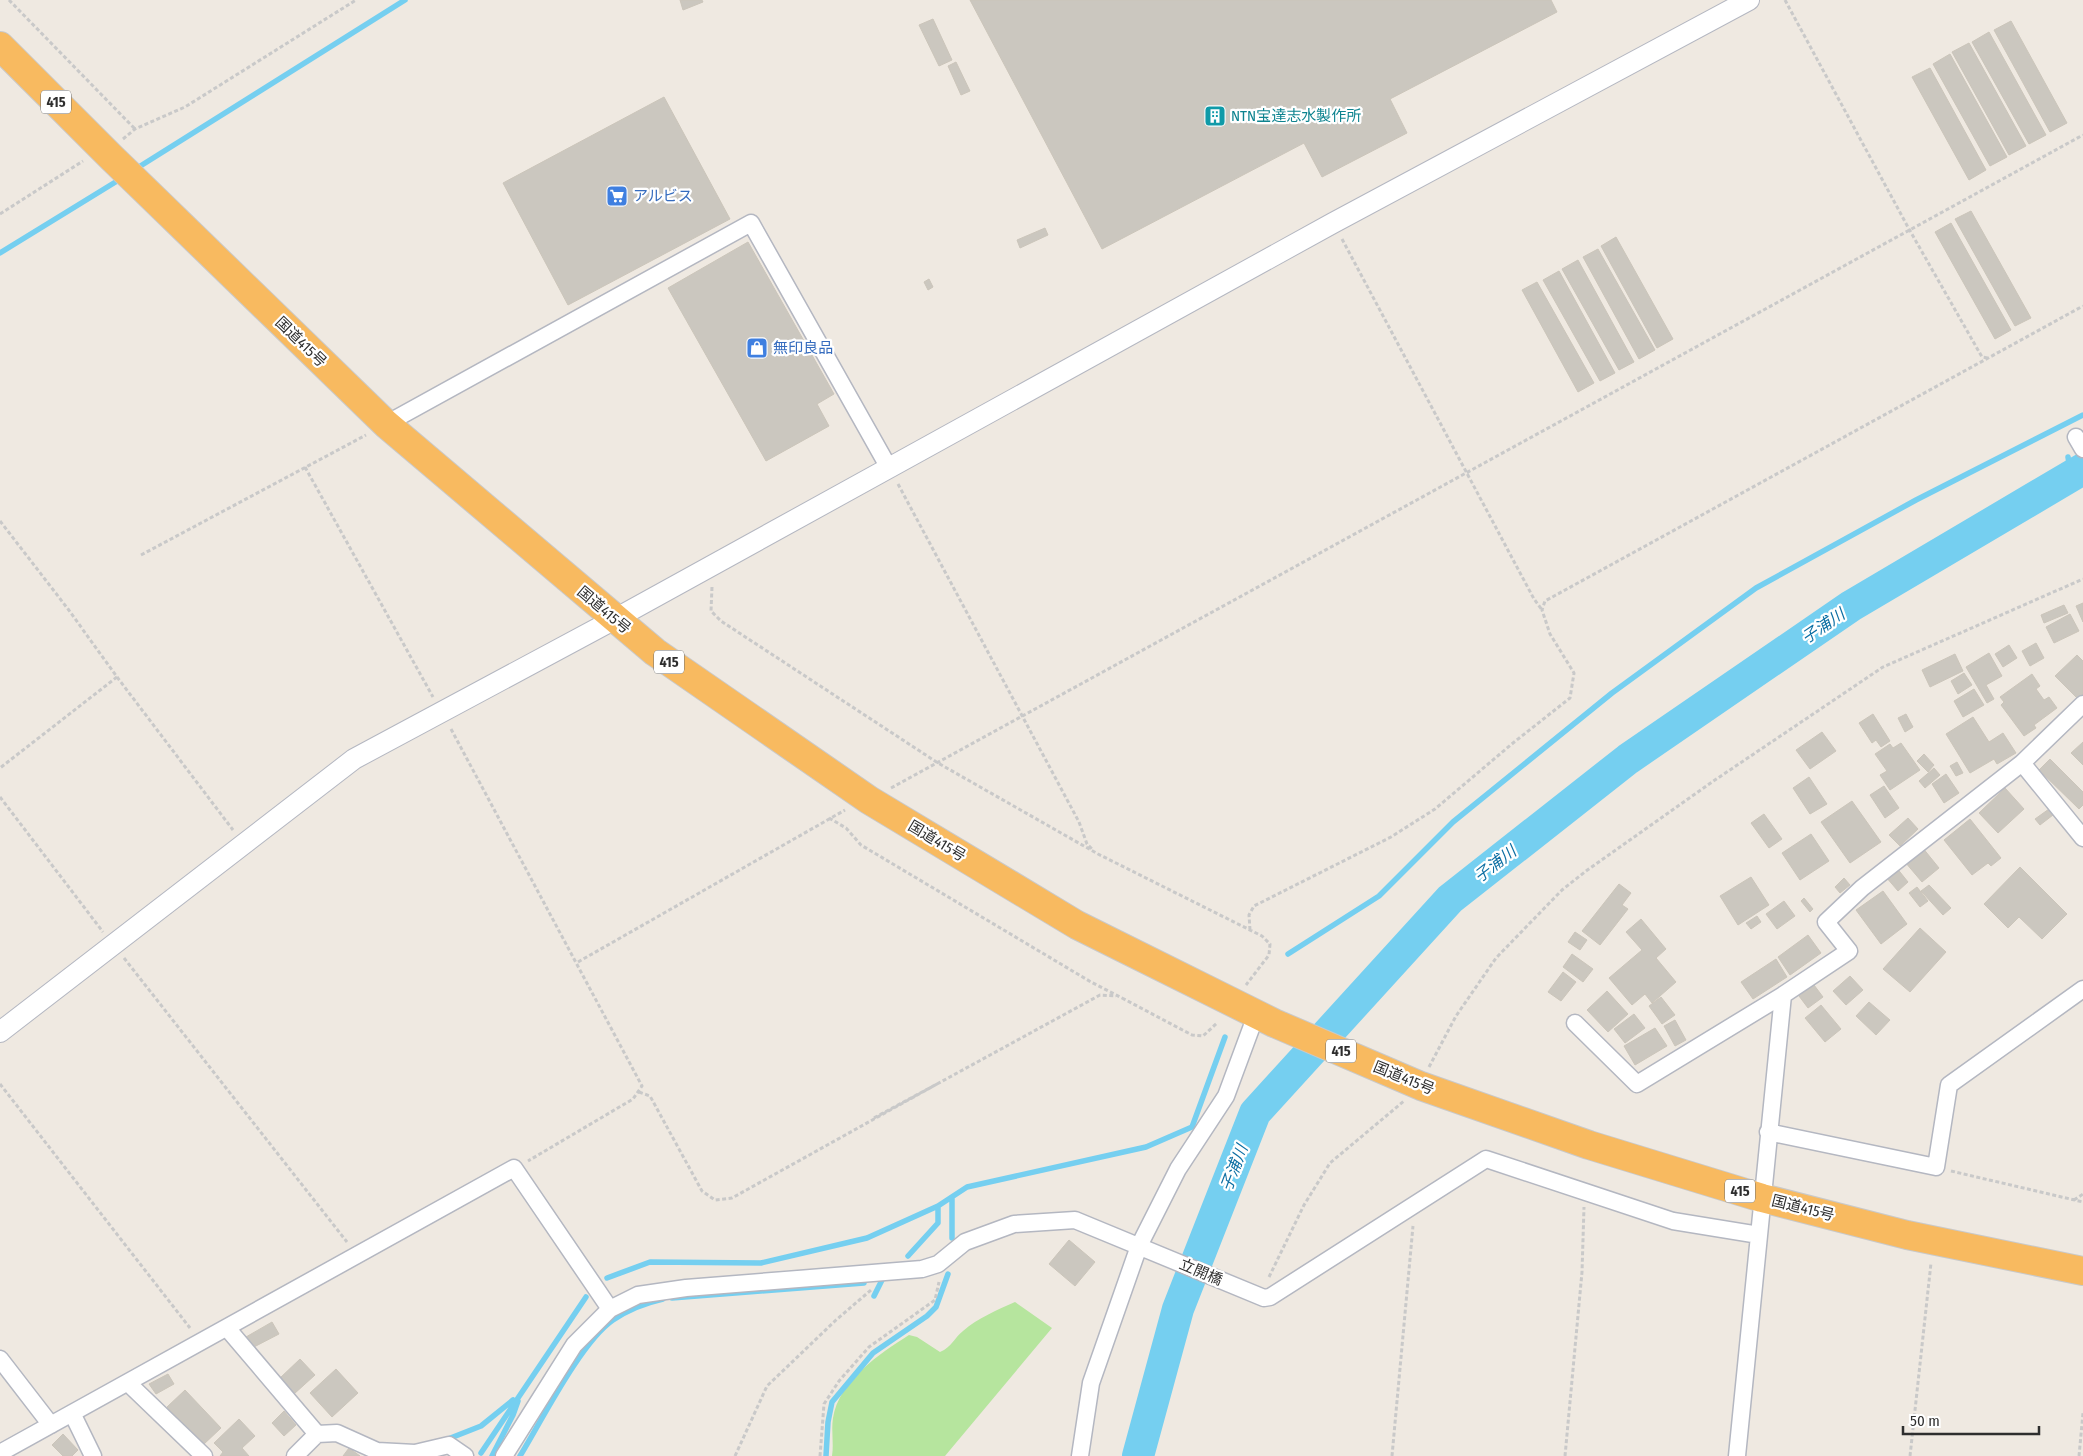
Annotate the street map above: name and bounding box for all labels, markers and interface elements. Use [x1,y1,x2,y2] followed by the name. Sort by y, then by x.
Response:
[41,90,71,114] road number: 415
[1203,104,1227,128] building icon: NTN宝達志水製作所
[1231,107,1361,125] place label: NTN宝達志水製作所
[605,184,629,208] supermarket icon: アルビス
[633,187,693,205] place label: アルビス
[272,313,330,371] street label: 国道415号
[745,336,769,360] shop icon: 無印良品
[773,339,833,357] place label: 無印良品
[574,582,634,638] street label: 国道415号
[1798,604,1850,647] water label: 子浦川
[654,650,684,674] road number: 415
[905,817,969,865] street label: 国道415号
[1470,841,1521,886] water label: 子浦川
[1326,1040,1356,1062] road number: 415
[1371,1058,1437,1098] street label: 国道415号
[1217,1140,1252,1194] water label: 子浦川
[1725,1180,1755,1202] road number: 415
[1770,1192,1836,1224] street label: 国道415号
[1177,1255,1225,1289] street label: 立開橋
[1903,1404,2039,1436] scale bar
[1910,1412,1940,1430] text: 50 m

